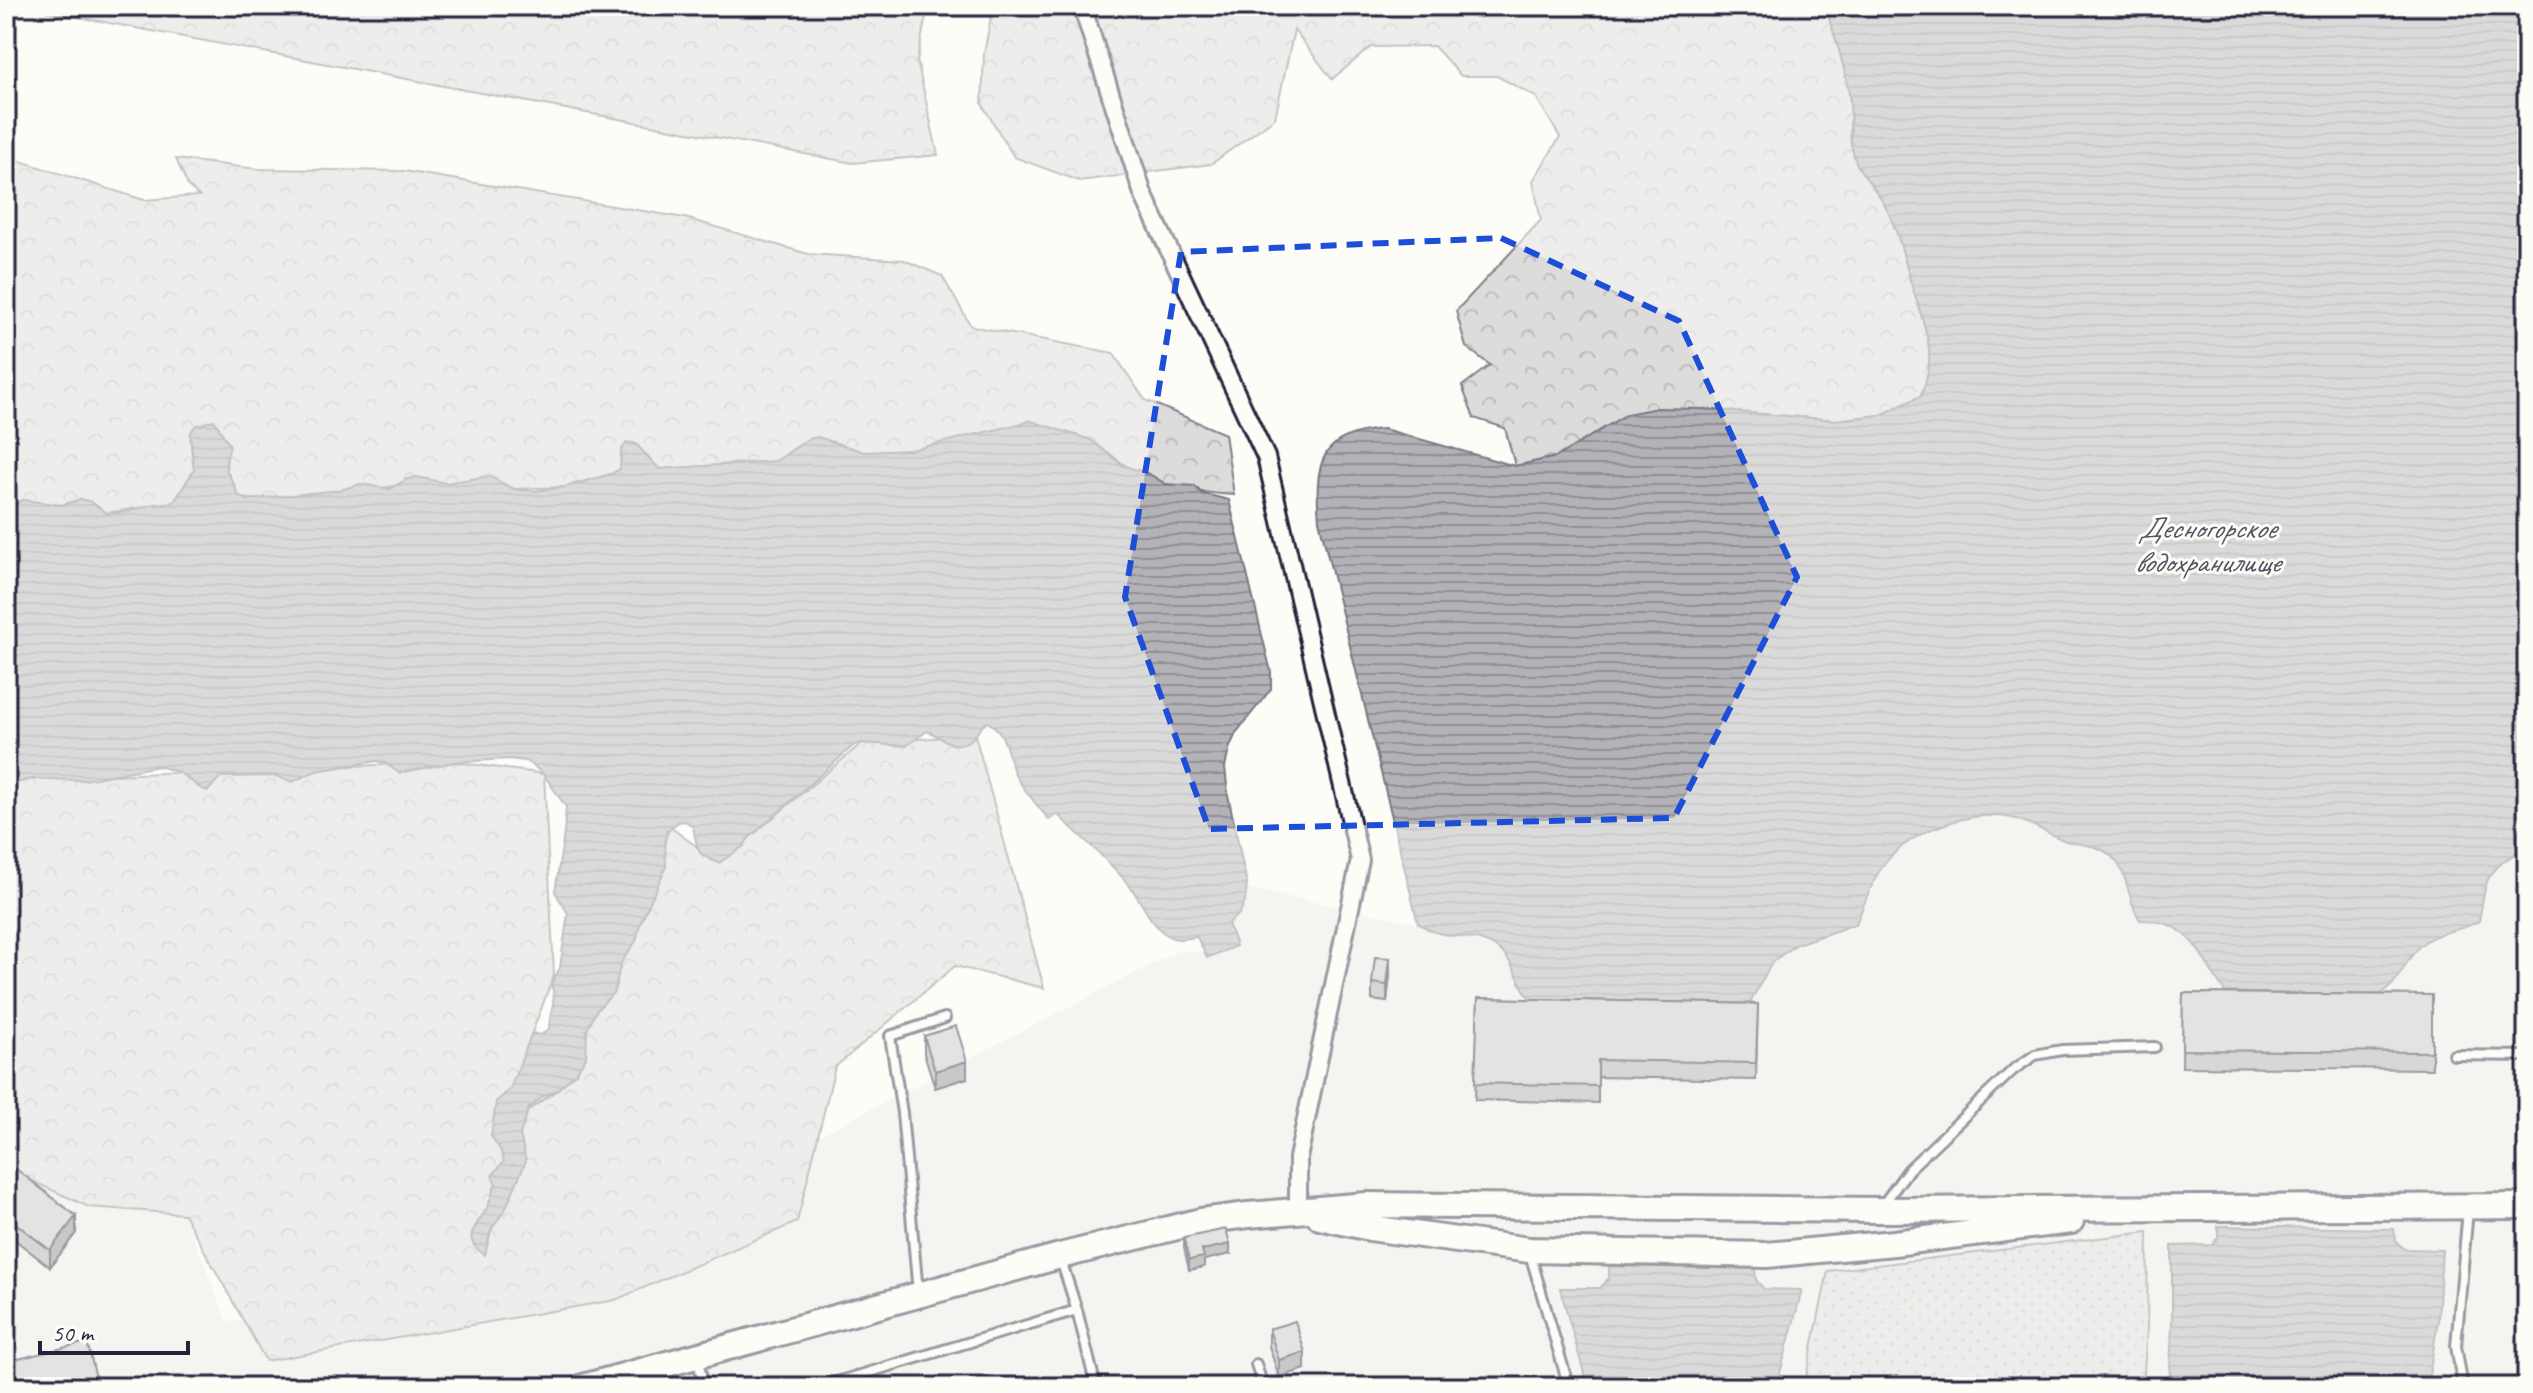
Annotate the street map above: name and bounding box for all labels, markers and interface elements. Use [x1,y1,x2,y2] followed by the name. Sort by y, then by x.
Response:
[2135,509,2284,581] water label: Десногорское водохранилище
[40,1305,188,1355] scale bar
[52,1318,95,1348] text: 50 m

